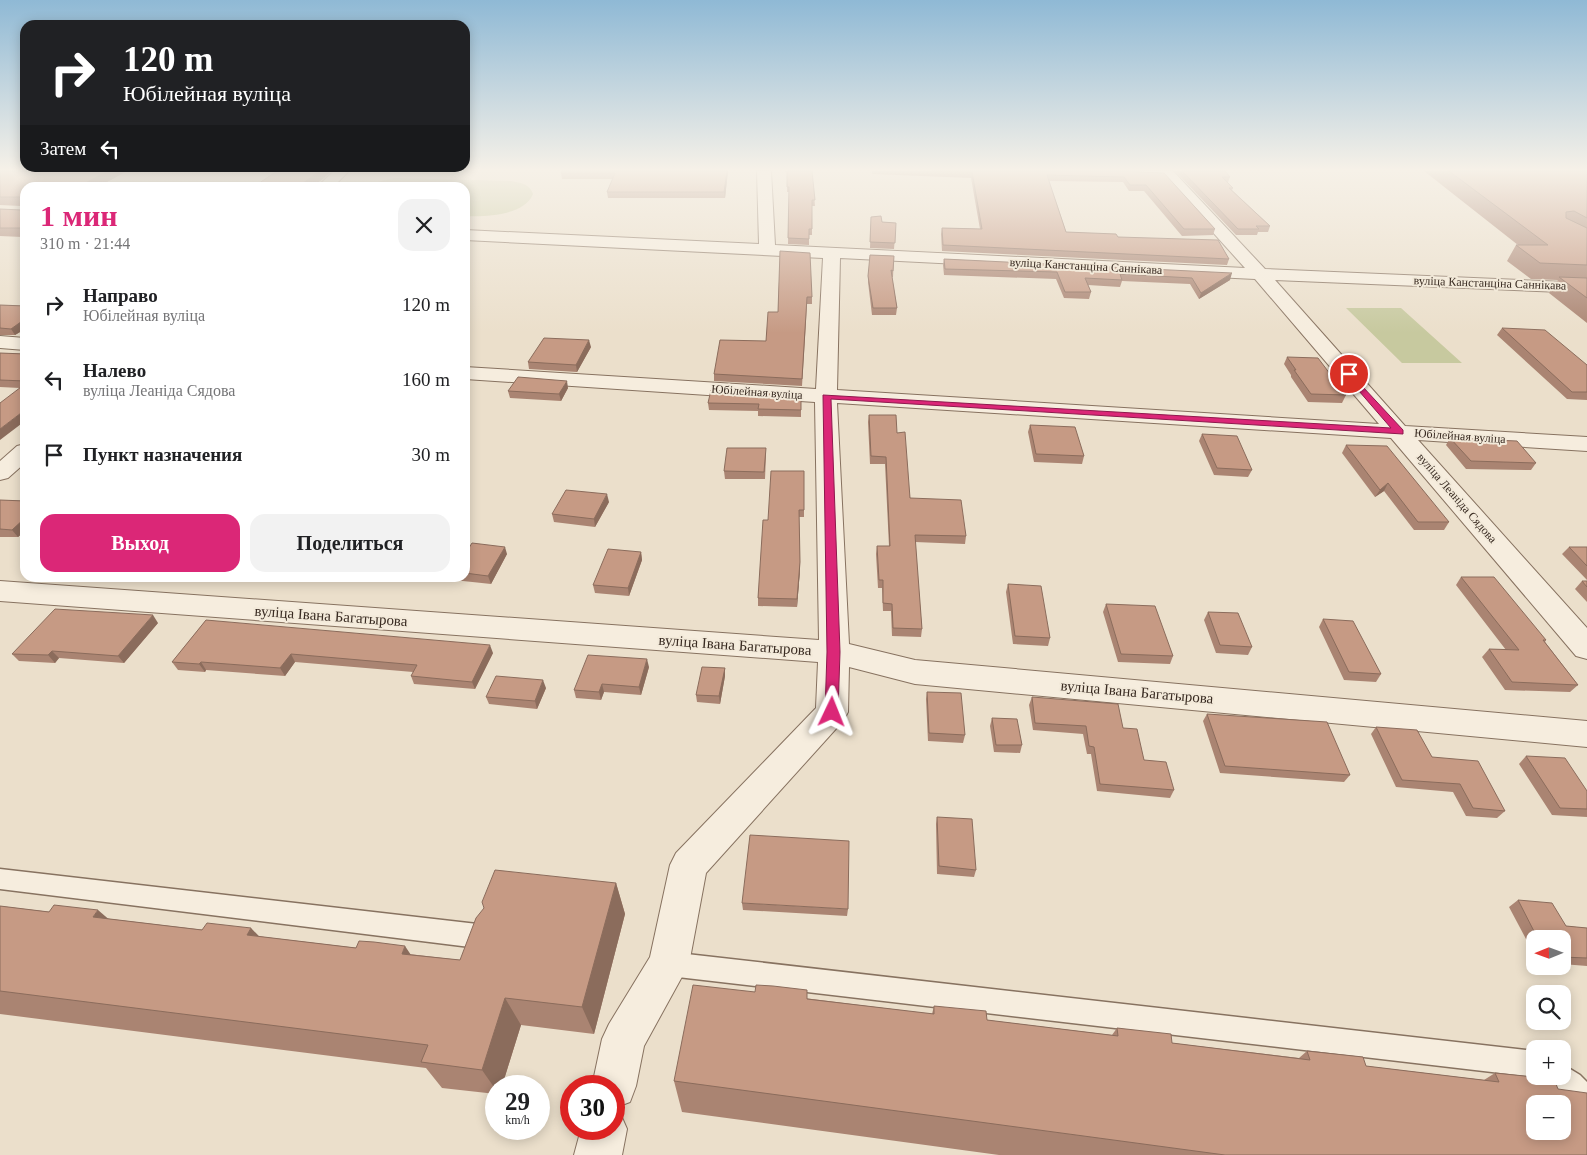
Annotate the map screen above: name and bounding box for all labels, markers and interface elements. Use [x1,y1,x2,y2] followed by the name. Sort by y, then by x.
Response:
[40,40,105,105] icon: right
[123,40,213,79] text: 120 m
[123,81,291,106] text: Юбілейная вуліца
[96,135,124,163] icon: left
[40,138,86,159] text: Затем
[40,199,118,232] text: 1 мин
[398,199,450,251] button: close
[40,235,130,252] text: 310 m · 21:44
[1009,255,1163,277] street label: вуліца Канстанціна Саннікава
[1413,273,1567,293] street label: вуліца Канстанціна Саннікава
[83,285,158,306] text: Направо
[40,291,68,319] icon: right
[402,294,450,315] text: 120 m
[83,307,205,324] text: Юбілейная вуліца
[1328,353,1370,395] pin
[83,360,146,381] text: Налево
[1335,360,1363,388] icon: arrive
[40,366,68,394] icon: left
[402,369,450,390] text: 160 m
[83,382,235,399] text: вуліца Леаніда Сядова
[711,382,804,402] street label: Юбілейная вуліца
[1414,426,1507,446] street label: Юбілейная вуліца
[40,441,68,469] icon: arrive
[83,444,242,465] text: Пункт назначения
[411,444,450,465] text: 30 m
[1414,450,1500,546] street label: вуліца Леаніда Сядова
[40,514,240,572] button: Выход
[250,514,450,572] button: Поделиться
[254,603,408,629] street label: вуліца Івана Багатырова
[658,632,812,658] street label: вуліца Івана Багатырова
[1060,677,1214,707] street label: вуліца Івана Багатырова
[805,685,857,737] position arrow
[1526,930,1571,975] north arrow
[1526,930,1571,1140] map controls
[1526,985,1571,1030] button: search
[1526,1040,1571,1085] button: +
[560,1075,625,1140] speed limit sign: 30
[505,1088,530,1115] text: 29
[1526,1095,1571,1140] button: −
[505,1113,530,1127] text: km/h

